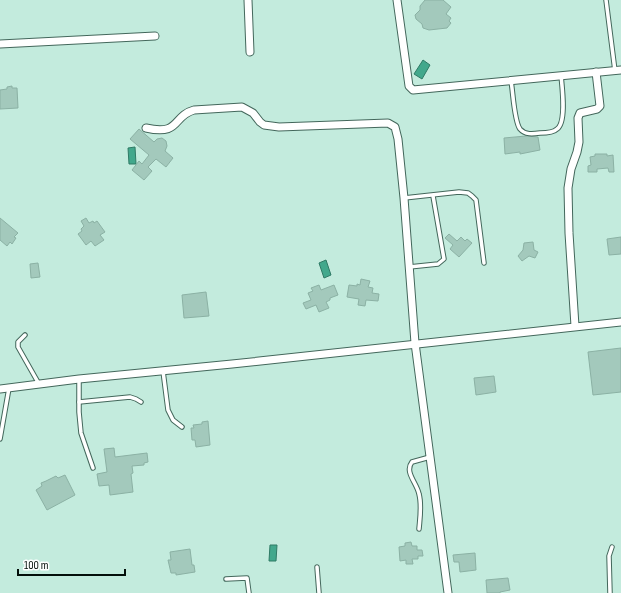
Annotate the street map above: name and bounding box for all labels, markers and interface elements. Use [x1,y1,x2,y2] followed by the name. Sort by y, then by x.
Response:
[18,551,125,577] scale bar
[24,558,49,573] text: 100 m

